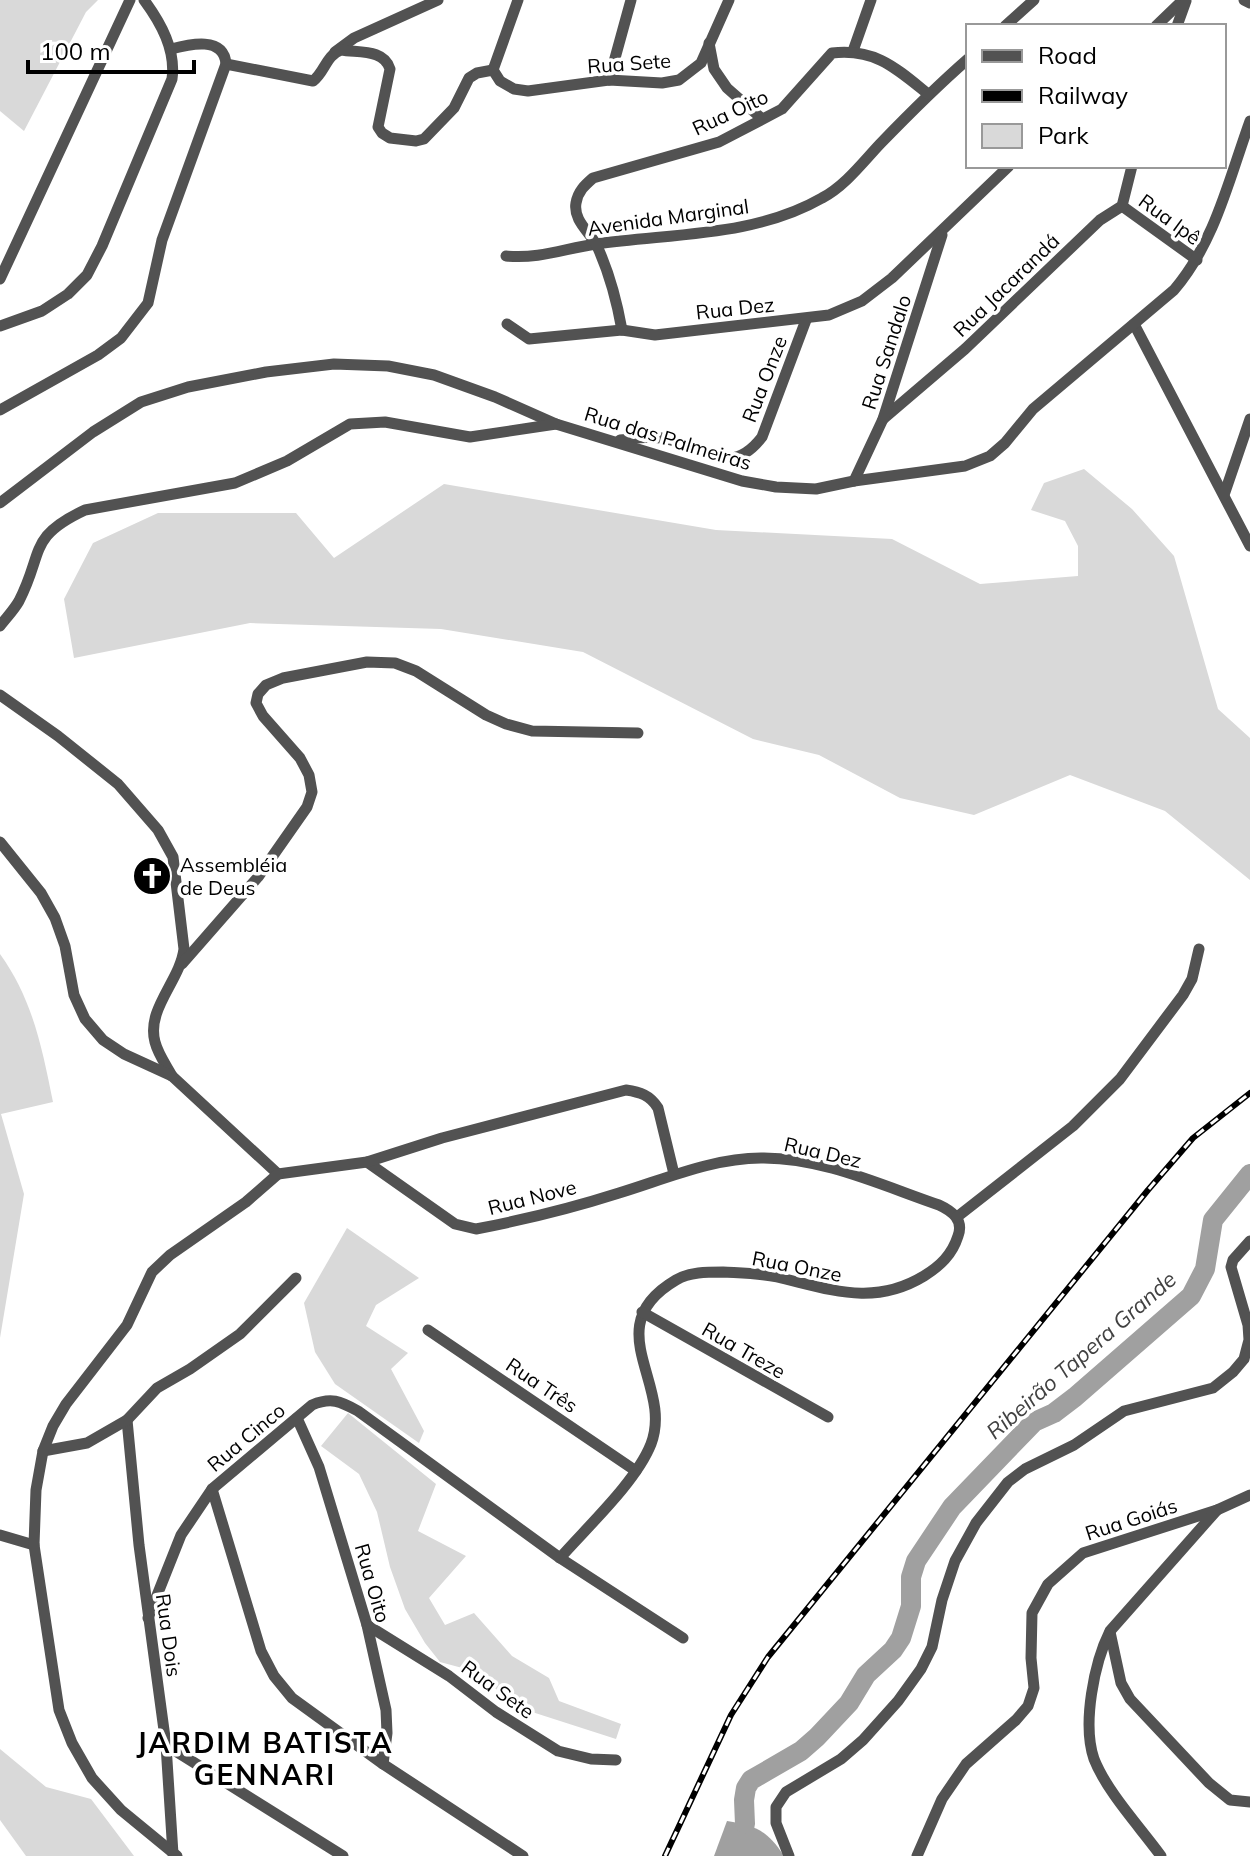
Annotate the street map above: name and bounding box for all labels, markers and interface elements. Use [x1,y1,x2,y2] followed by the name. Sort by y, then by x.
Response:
[28,24,194,74] scale bar
[966,24,1226,168] legend
[40,36,111,66] text: 100 m
[1038,40,1097,70] text: Road
[586,48,672,78] street label: Rua Sete
[1038,80,1128,110] text: Railway
[688,84,772,140] street label: Rua Oito
[1038,120,1089,150] text: Park
[1134,188,1206,250] street label: Rua Ipê
[586,193,750,241] street label: Avenida Marginal
[948,228,1064,342] street label: Rua Jacarandá
[695,291,775,325] street label: Rua Dez
[856,292,916,412] street label: Rua Sandalo
[736,332,792,426] street label: Rua Onze
[581,401,755,475] street label: Rua das Palmeiras
[180,852,287,900] place label: Assembléia de Deus
[131,855,173,897] church icon: Assembléia de Deus
[782,1131,864,1173] street label: Rua Dez
[485,1174,579,1220] street label: Rua Nove
[750,1245,844,1287] street label: Rua Onze
[980,1265,1182,1445] water label: Ribeirão Tapera Grande
[698,1316,790,1384] street label: Rua Treze
[501,1352,583,1418] street label: Rua Três
[202,1397,290,1477] street label: Rua Cinco
[1082,1492,1180,1546] street label: Rua Goiás
[350,1541,396,1625] street label: Rua Oito
[151,1592,187,1678] street label: Rua Dois
[457,1654,539,1724] street label: Rua Sete
[136,1725,394,1792] district label: JARDIM BATISTA GENNARI

